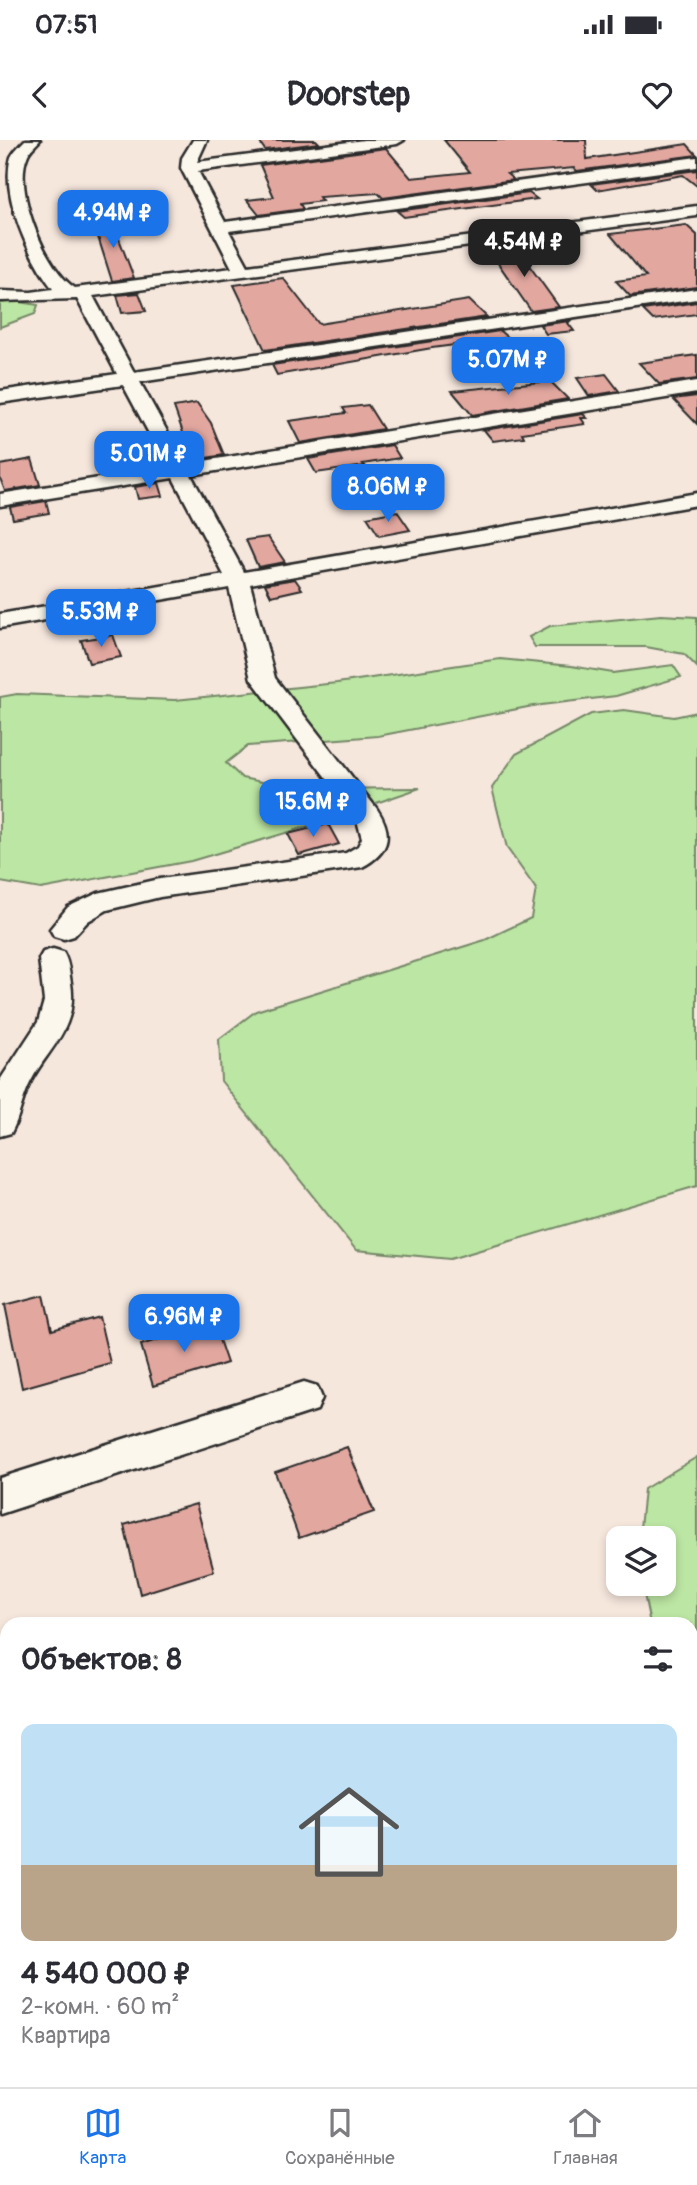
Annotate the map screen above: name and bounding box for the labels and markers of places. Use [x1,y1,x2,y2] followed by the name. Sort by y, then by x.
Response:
[48,190,178,250] pin: 4.94M ₽
[459,220,589,279] pin: 4.54M ₽
[443,338,573,397] pin: 5.07M ₽
[84,432,214,491] pin: 5.01M ₽
[323,464,453,524] pin: 8.06M ₽
[36,589,166,649] pin: 5.53M ₽
[248,780,378,839] pin: 15.6M ₽
[119,1294,249,1354] pin: 6.96M ₽

